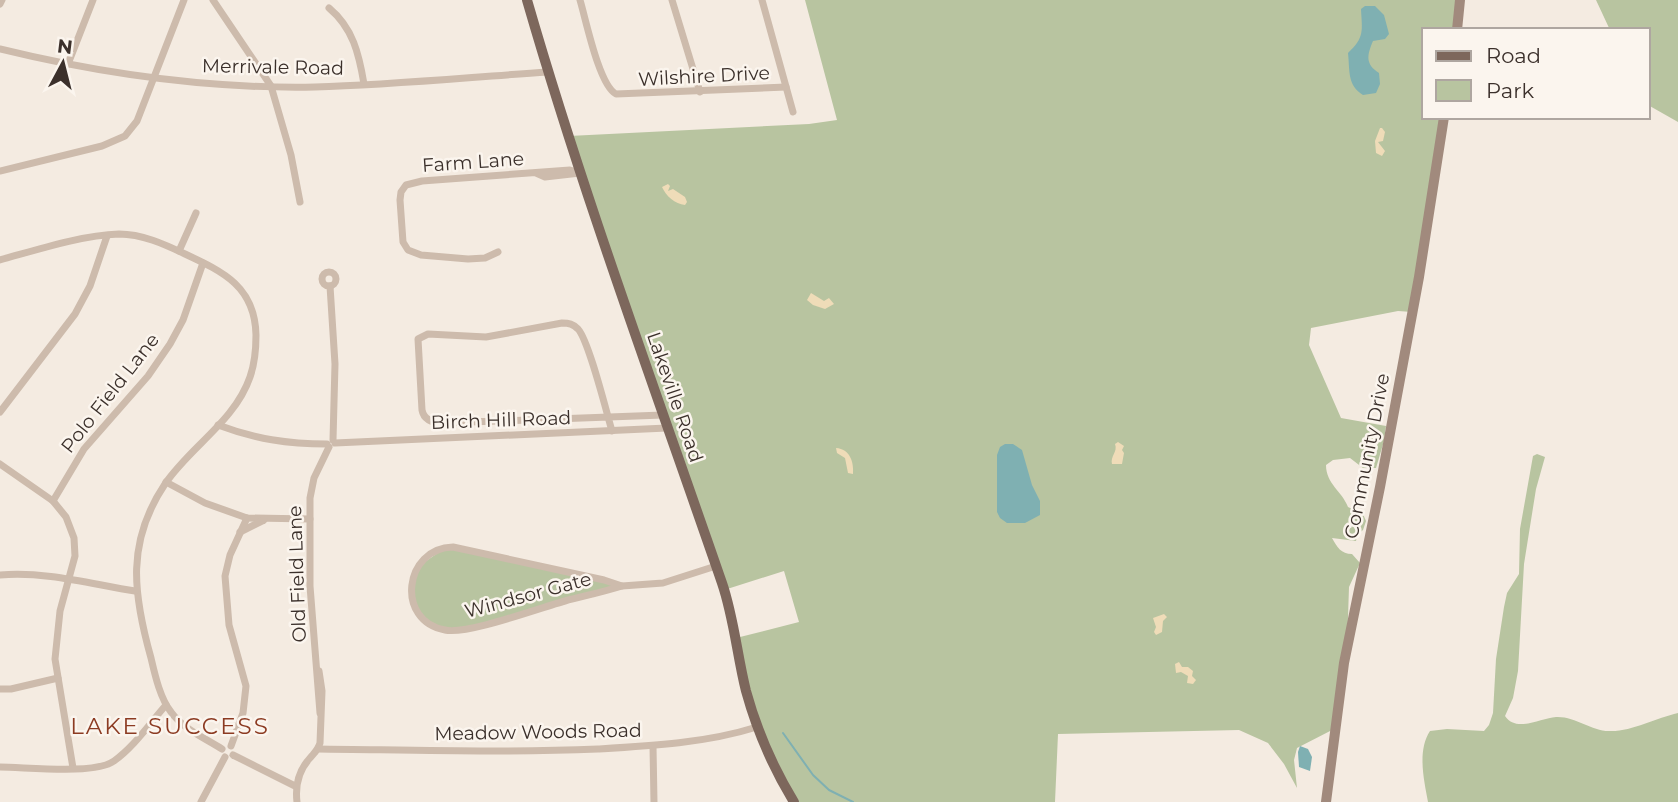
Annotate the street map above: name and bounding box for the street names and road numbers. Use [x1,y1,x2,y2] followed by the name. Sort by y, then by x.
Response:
[202,54,344,80] street label: Merrivale Road
[638,61,770,91] street label: Wilshire Drive
[421,147,525,177] street label: Farm Lane
[56,329,164,457] street label: Polo Field Lane
[642,329,708,465] street label: Lakeville Road
[1340,371,1394,541] street label: Community Drive
[430,406,572,434] street label: Birch Hill Road
[283,505,311,643] street label: Old Field Lane
[462,567,594,623] street label: Windsor Gate
[434,719,642,745] street label: Meadow Woods Road

